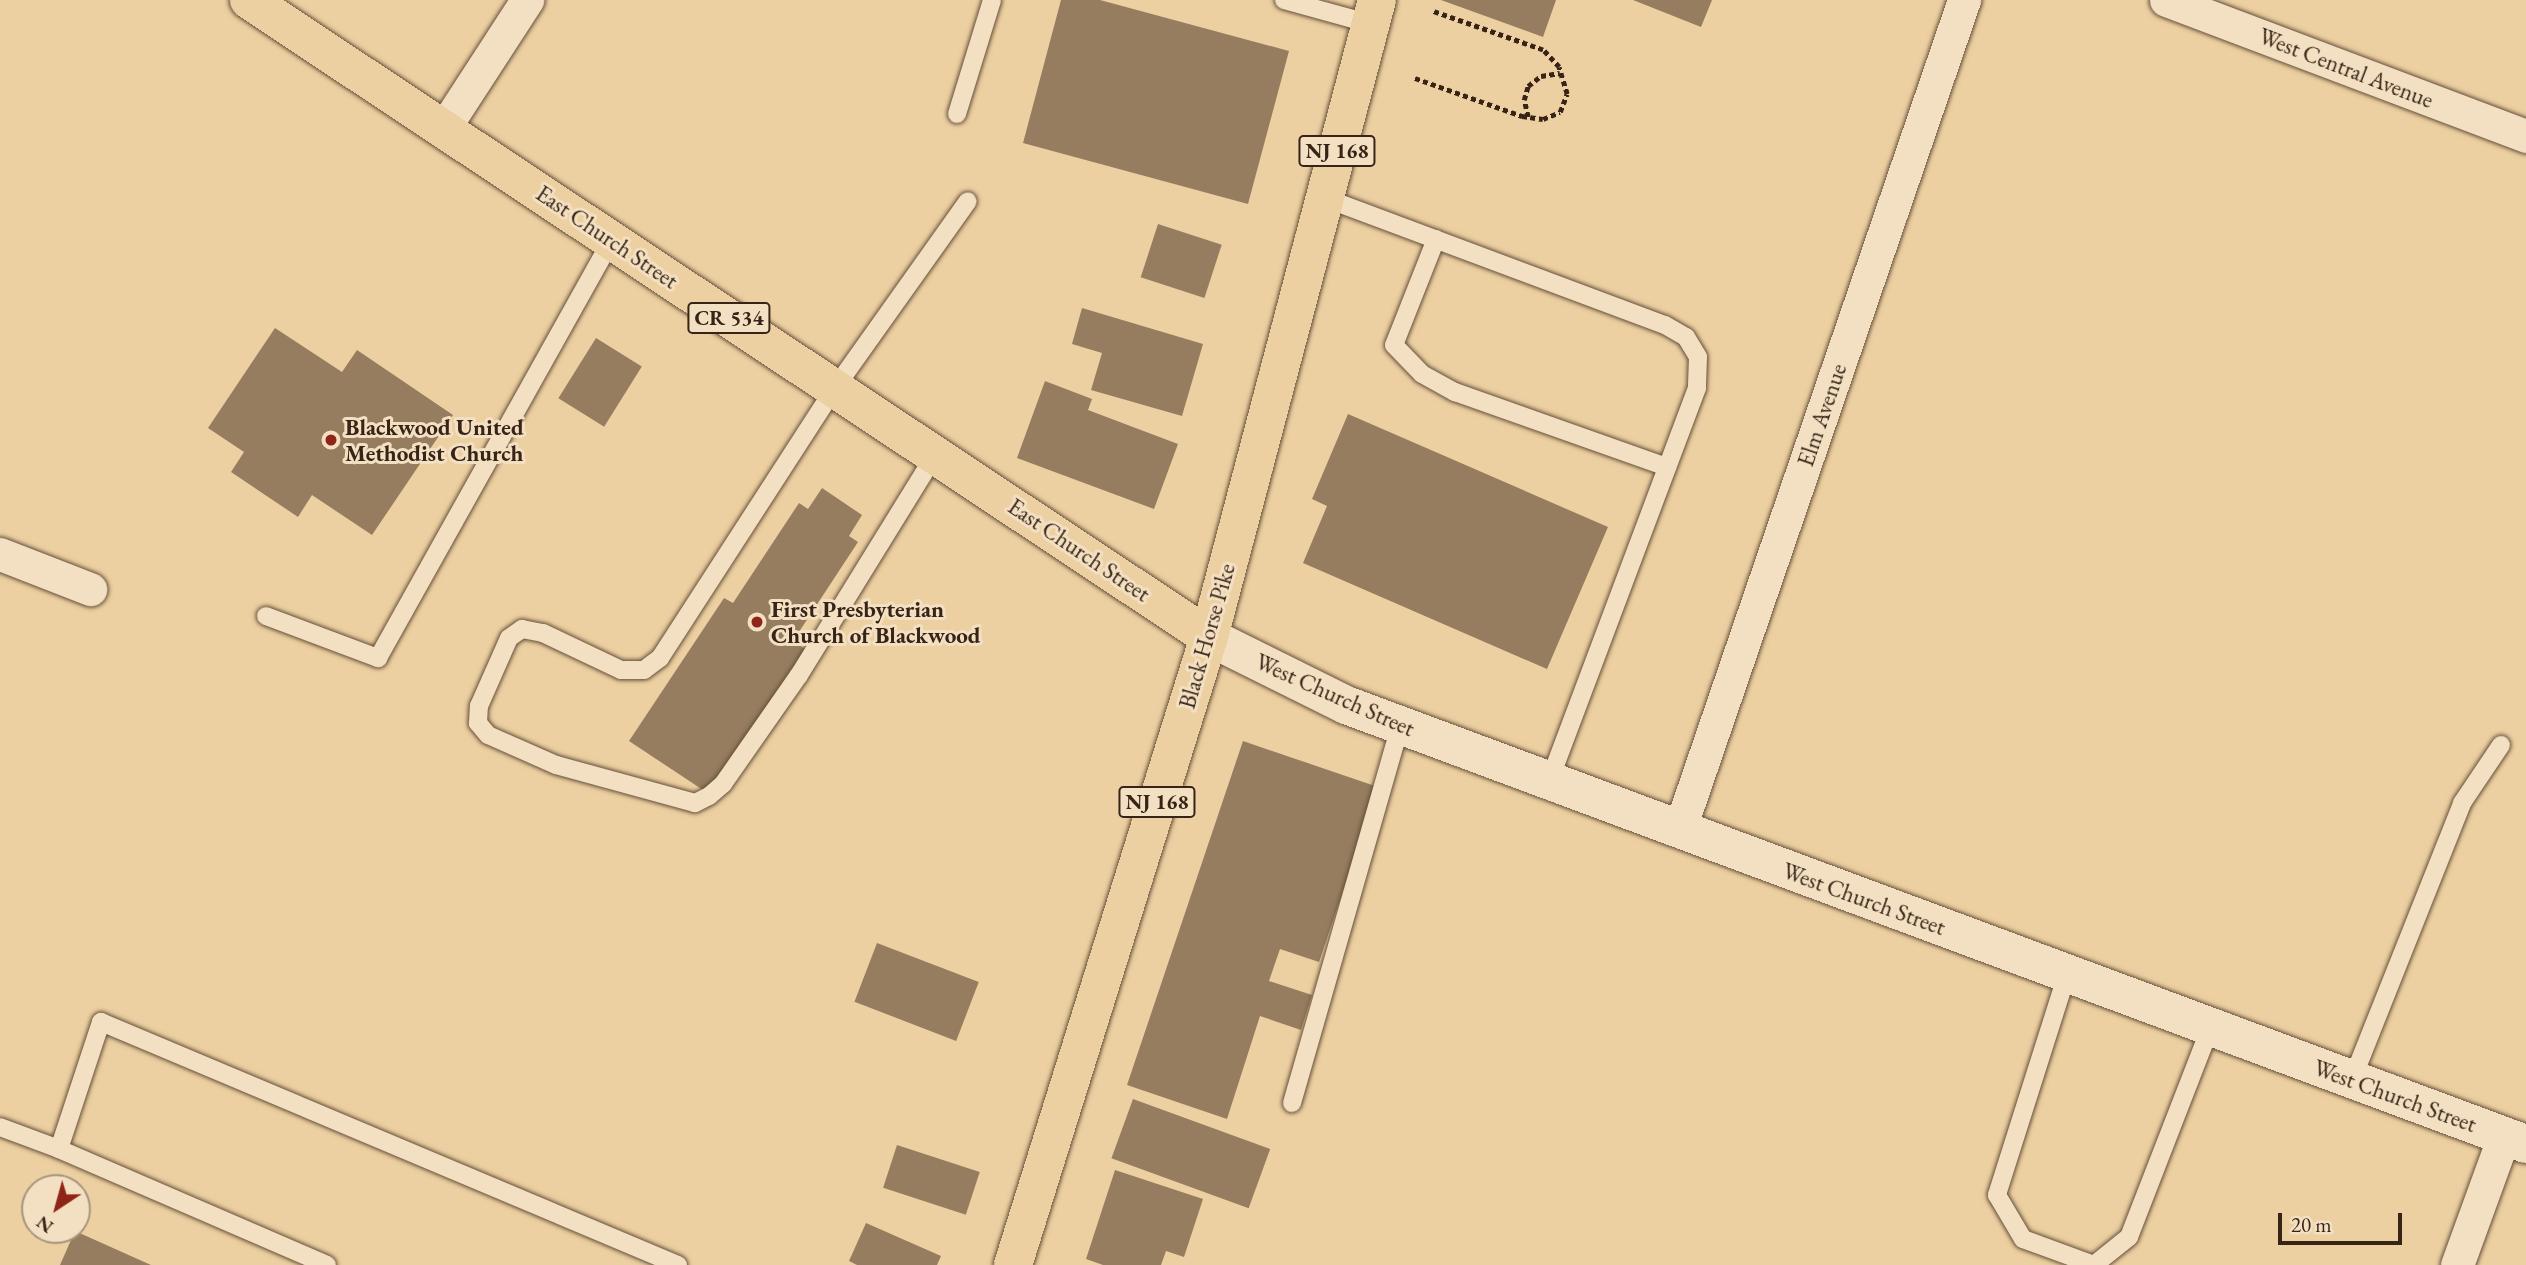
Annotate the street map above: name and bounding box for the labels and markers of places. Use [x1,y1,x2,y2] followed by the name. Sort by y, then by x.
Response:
[345,413,524,467] place label: Blackwood United Methodist Church
[323,432,339,448] marker: Blackwood United Methodist Church
[771,595,981,649] place label: First Presbyterian Church of Blackwood
[749,614,765,630] marker: First Presbyterian Church of Blackwood

